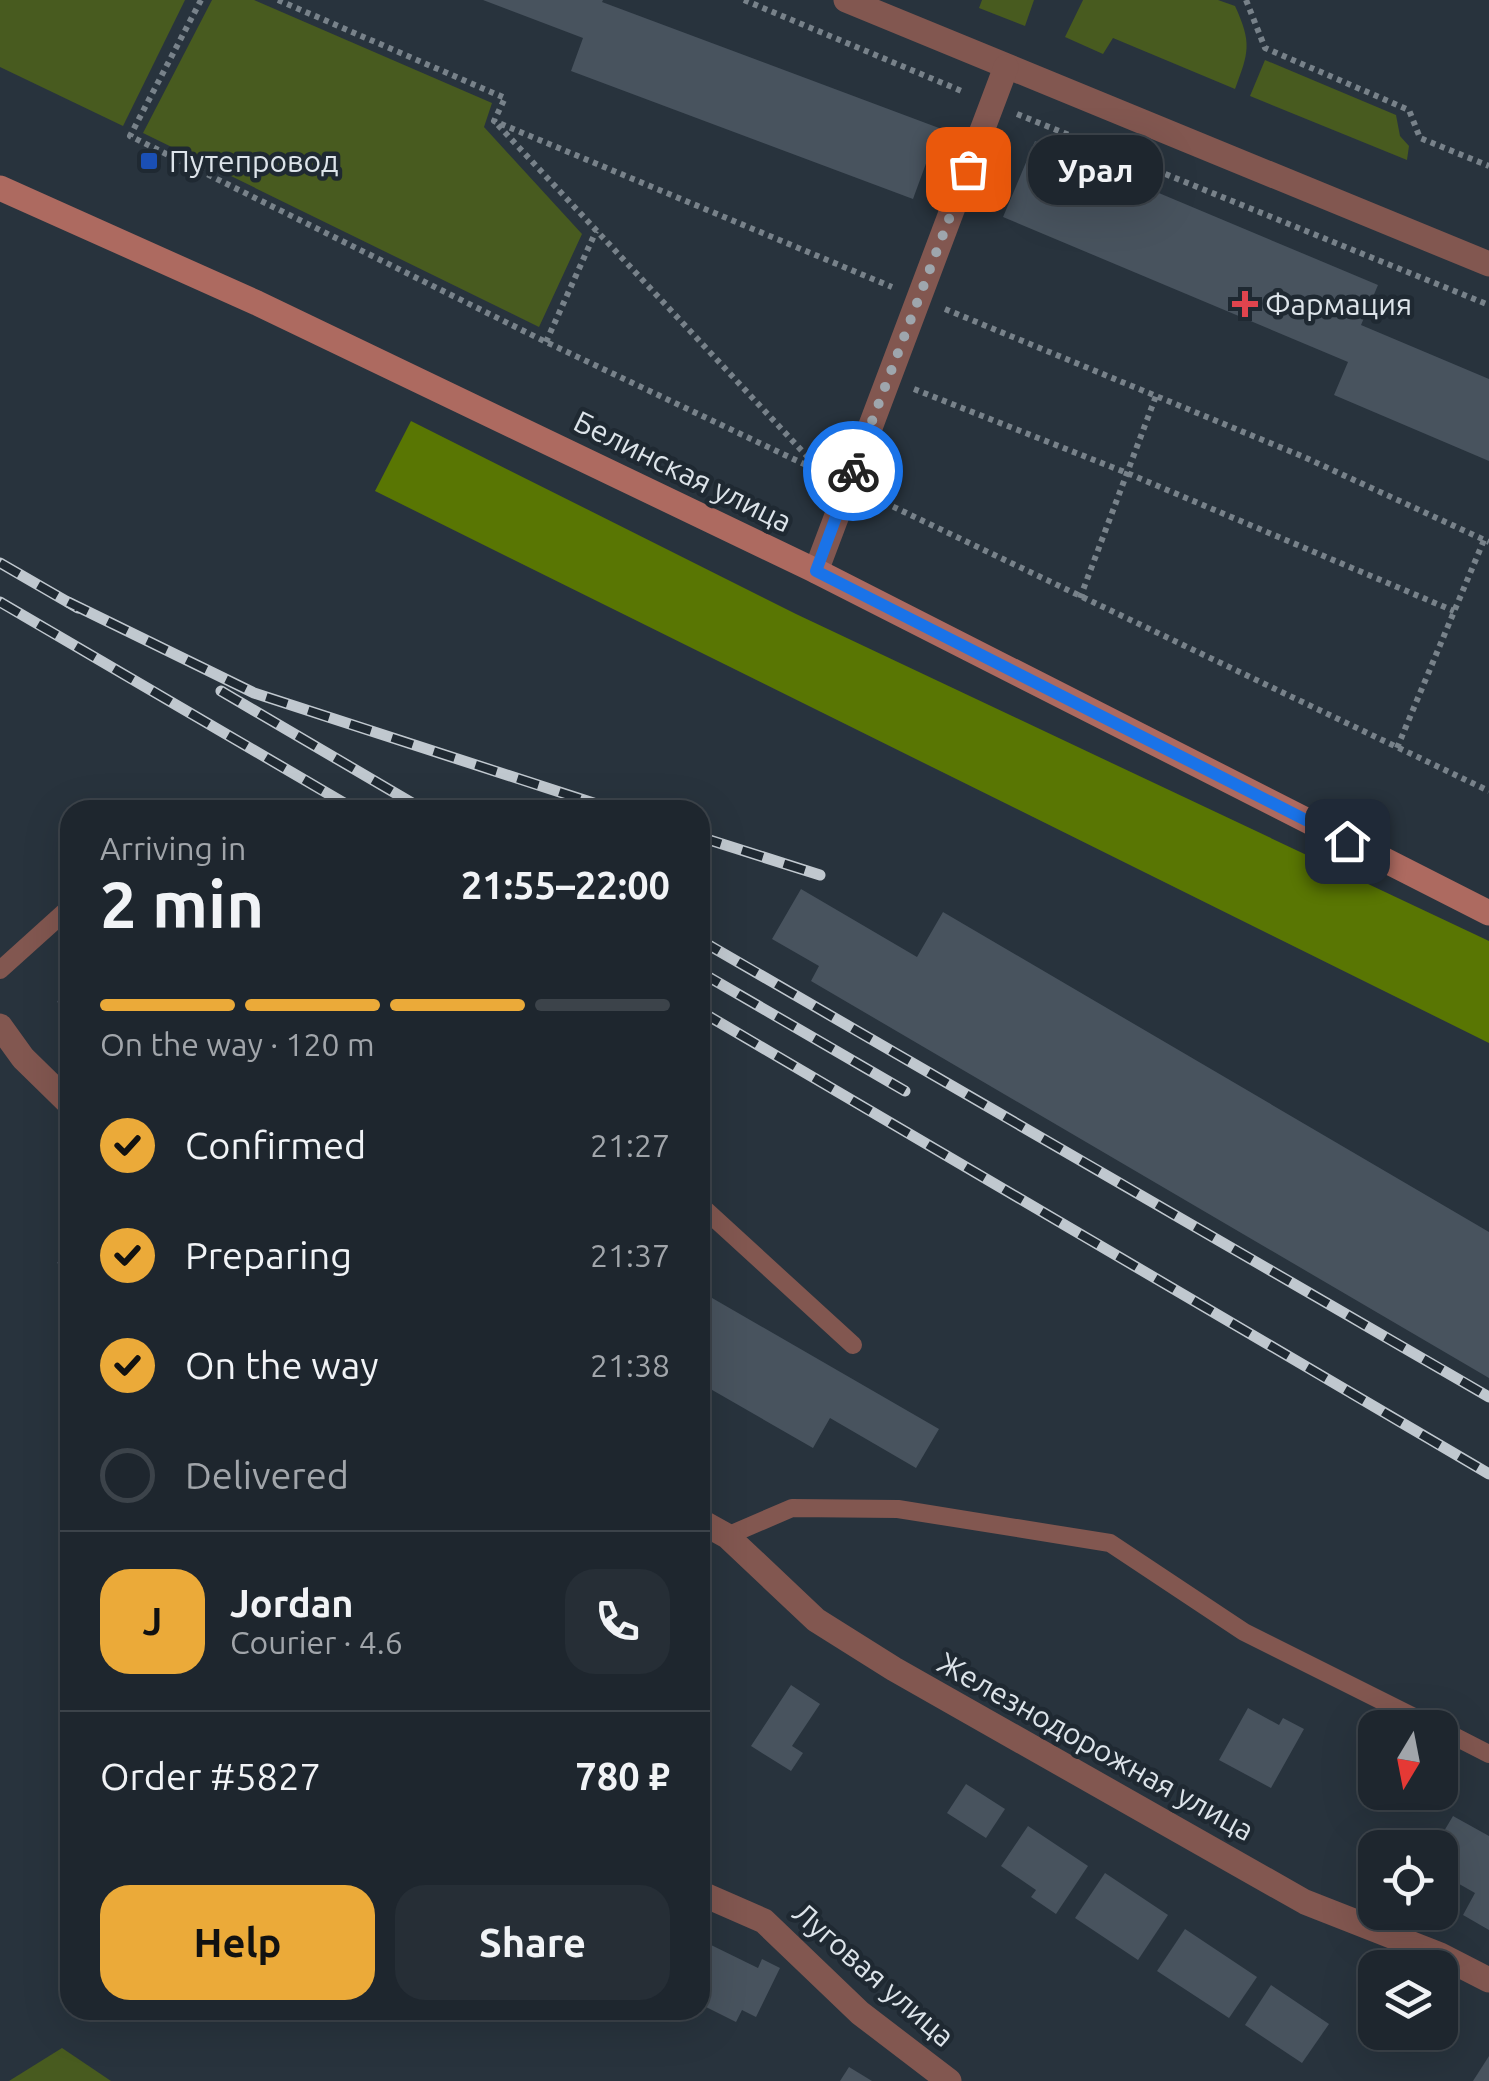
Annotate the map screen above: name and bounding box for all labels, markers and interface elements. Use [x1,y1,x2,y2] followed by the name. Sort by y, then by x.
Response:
[926,127,1011,212] pin
[1028,134,1163,204] callout: Урал
[941,142,996,197] icon: bag
[169,144,339,178] place label: Путепровод
[138,150,160,172] marker: Путепровод
[1058,152,1133,188] text: Урал
[1265,287,1412,321] place label: Фармация
[1234,293,1256,315] marker: Фармация
[569,404,797,538] street label: Белинская улица
[803,421,903,521] courier
[826,444,881,499] icon: bike
[1305,799,1390,884] pin
[1320,814,1375,869] icon: home
[100,830,246,866] text: Arriving in
[461,864,670,906] text: 21:55–22:00
[100,867,264,940] text: 2 min
[100,1026,375,1062] text: On the way · 120 m
[100,1118,155,1173] icon: check
[185,1124,366,1166] text: Confirmed
[590,1127,670,1163] text: 21:27
[100,1228,155,1283] icon: check
[185,1234,352,1276] text: Preparing
[590,1237,670,1273] text: 21:37
[100,1338,155,1393] icon: check
[185,1344,378,1386] text: On the way
[590,1347,670,1383] text: 21:38
[185,1454,349,1496] text: Delivered
[565,1569,670,1674] button: phone
[230,1582,354,1624] text: Jordan
[143,1600,162,1642] text: J
[230,1624,403,1660] text: Courier · 4.6
[932,1645,1260,1847] street label: Железнодорожная улица
[1358,1710,1458,1810] north arrow
[1358,1710,1458,2050] map controls
[100,1755,321,1797] text: Order #5827
[575,1755,670,1797] text: 780 ₽
[1358,1830,1458,1930] button: locate
[100,1885,375,2000] button: Help
[395,1885,670,2000] button: Share
[787,1895,961,2053] street label: Луговая улица
[1358,1950,1458,2050] button: layers

